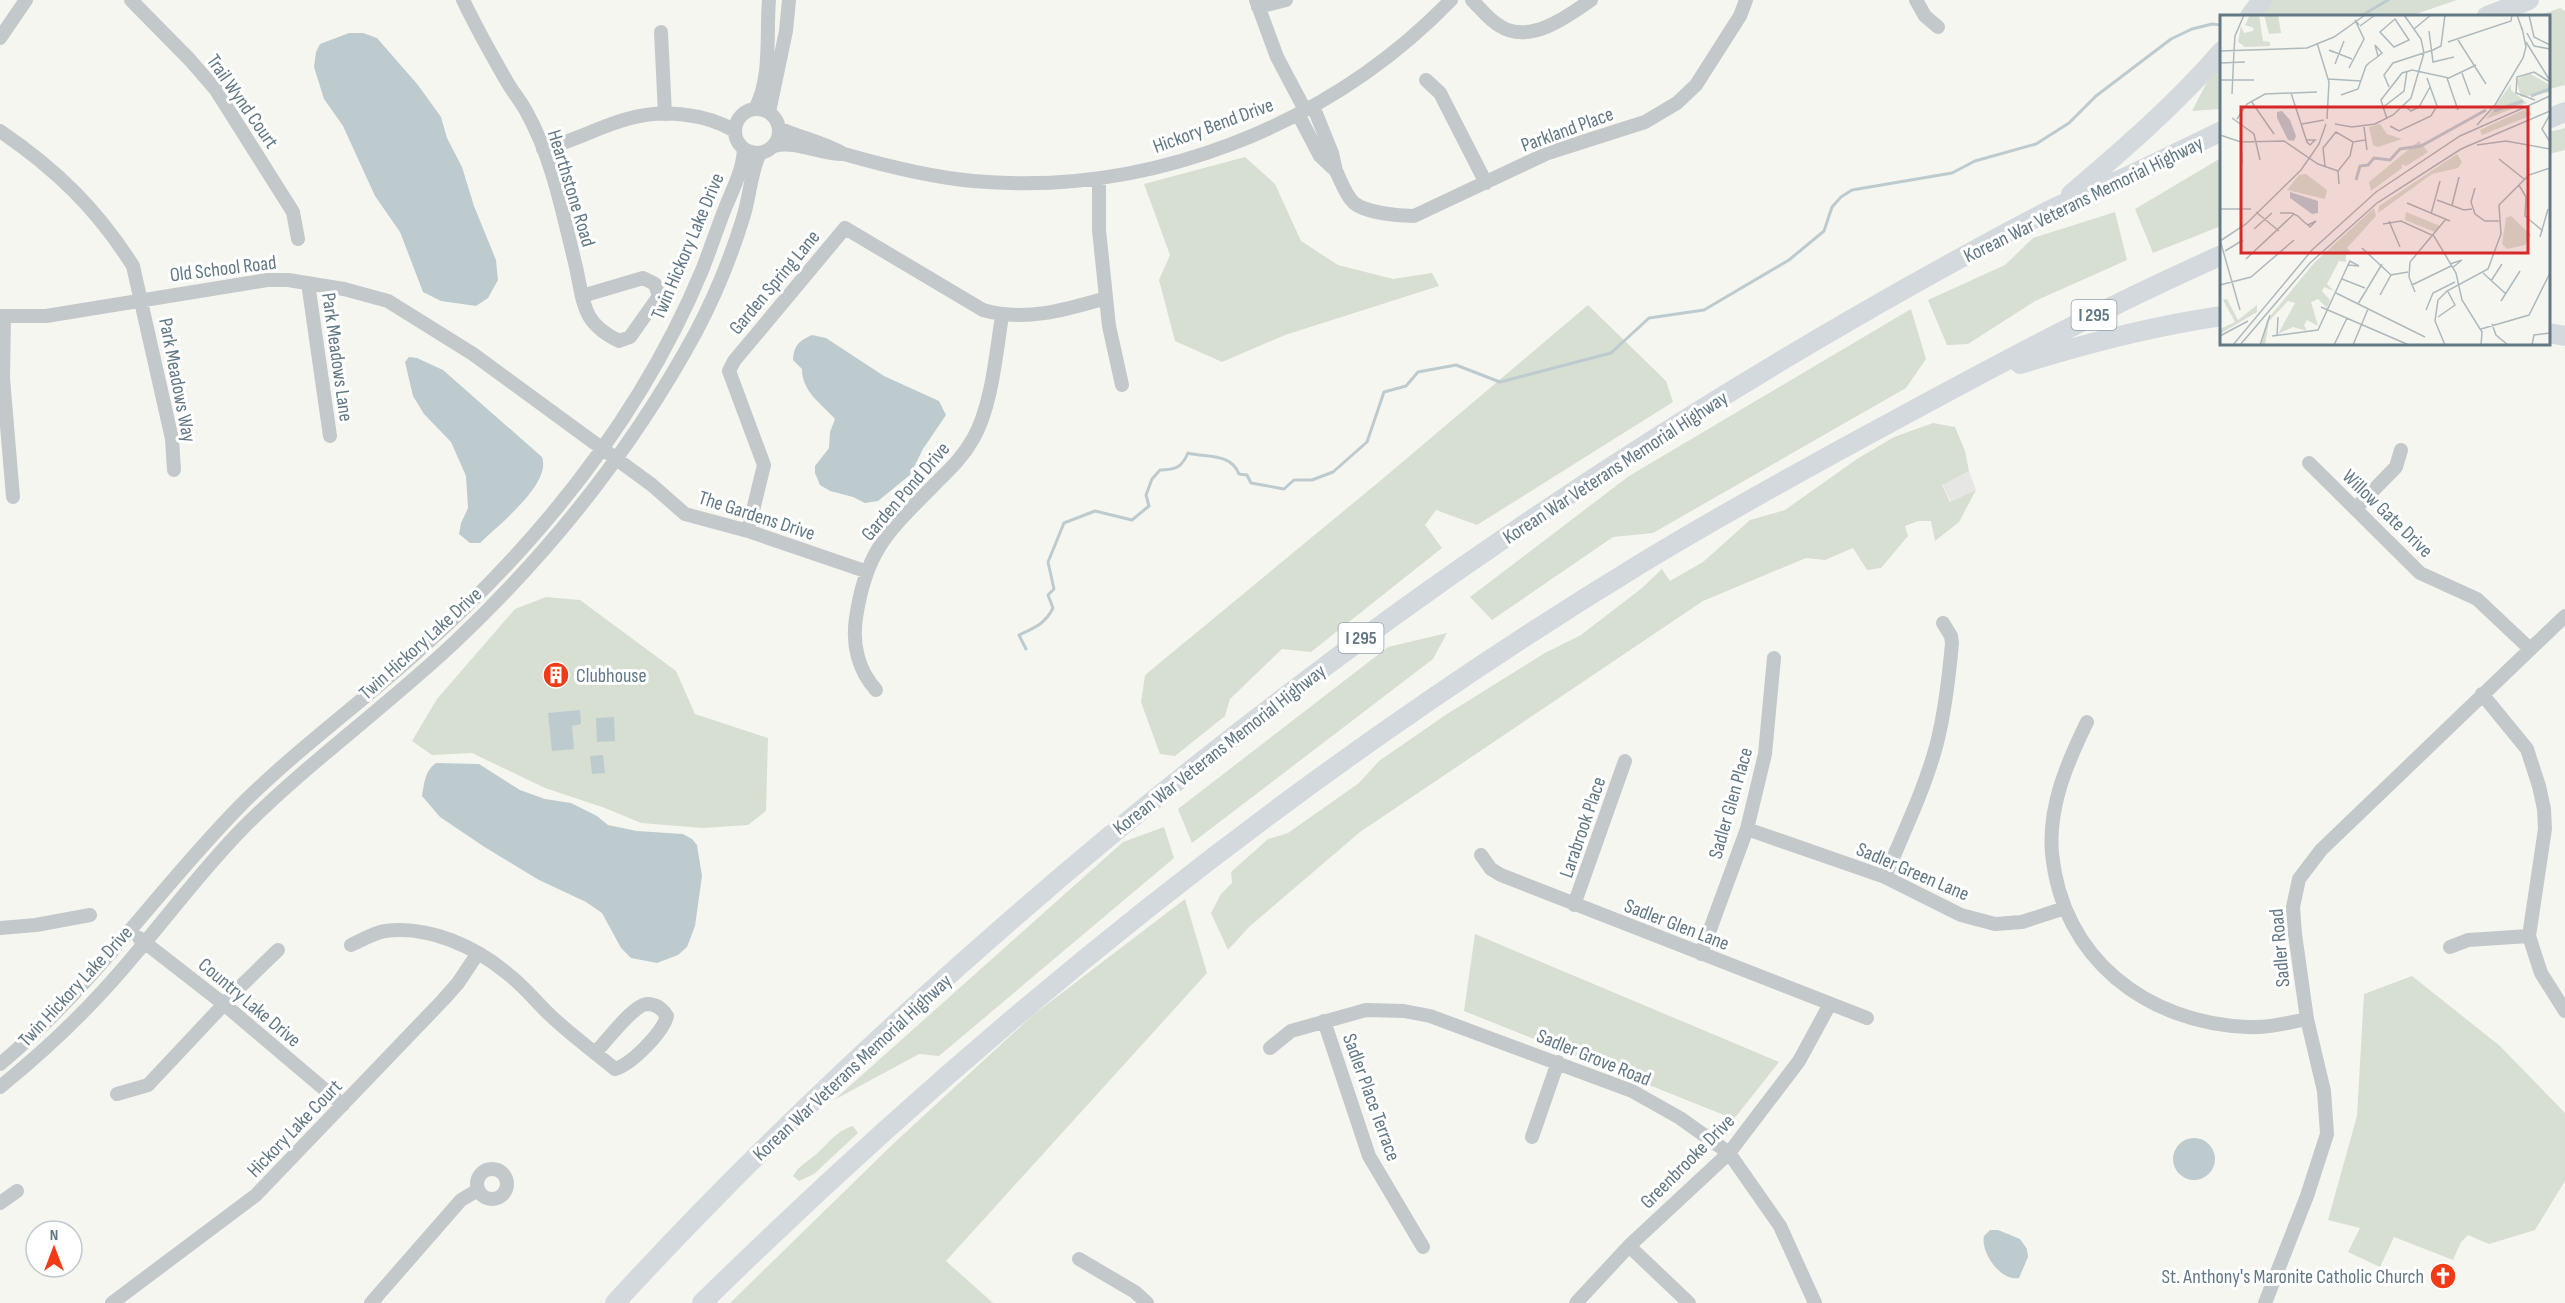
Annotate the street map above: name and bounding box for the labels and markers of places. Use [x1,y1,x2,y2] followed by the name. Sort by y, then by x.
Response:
[541,660,571,690] building icon: Clubhouse
[576,664,647,688] place label: Clubhouse
[2428,1261,2458,1291] church icon: St. Anthony's Maronite Catholic Church
[2161,1265,2424,1289] place label: St. Anthony's Maronite Catholic Church

